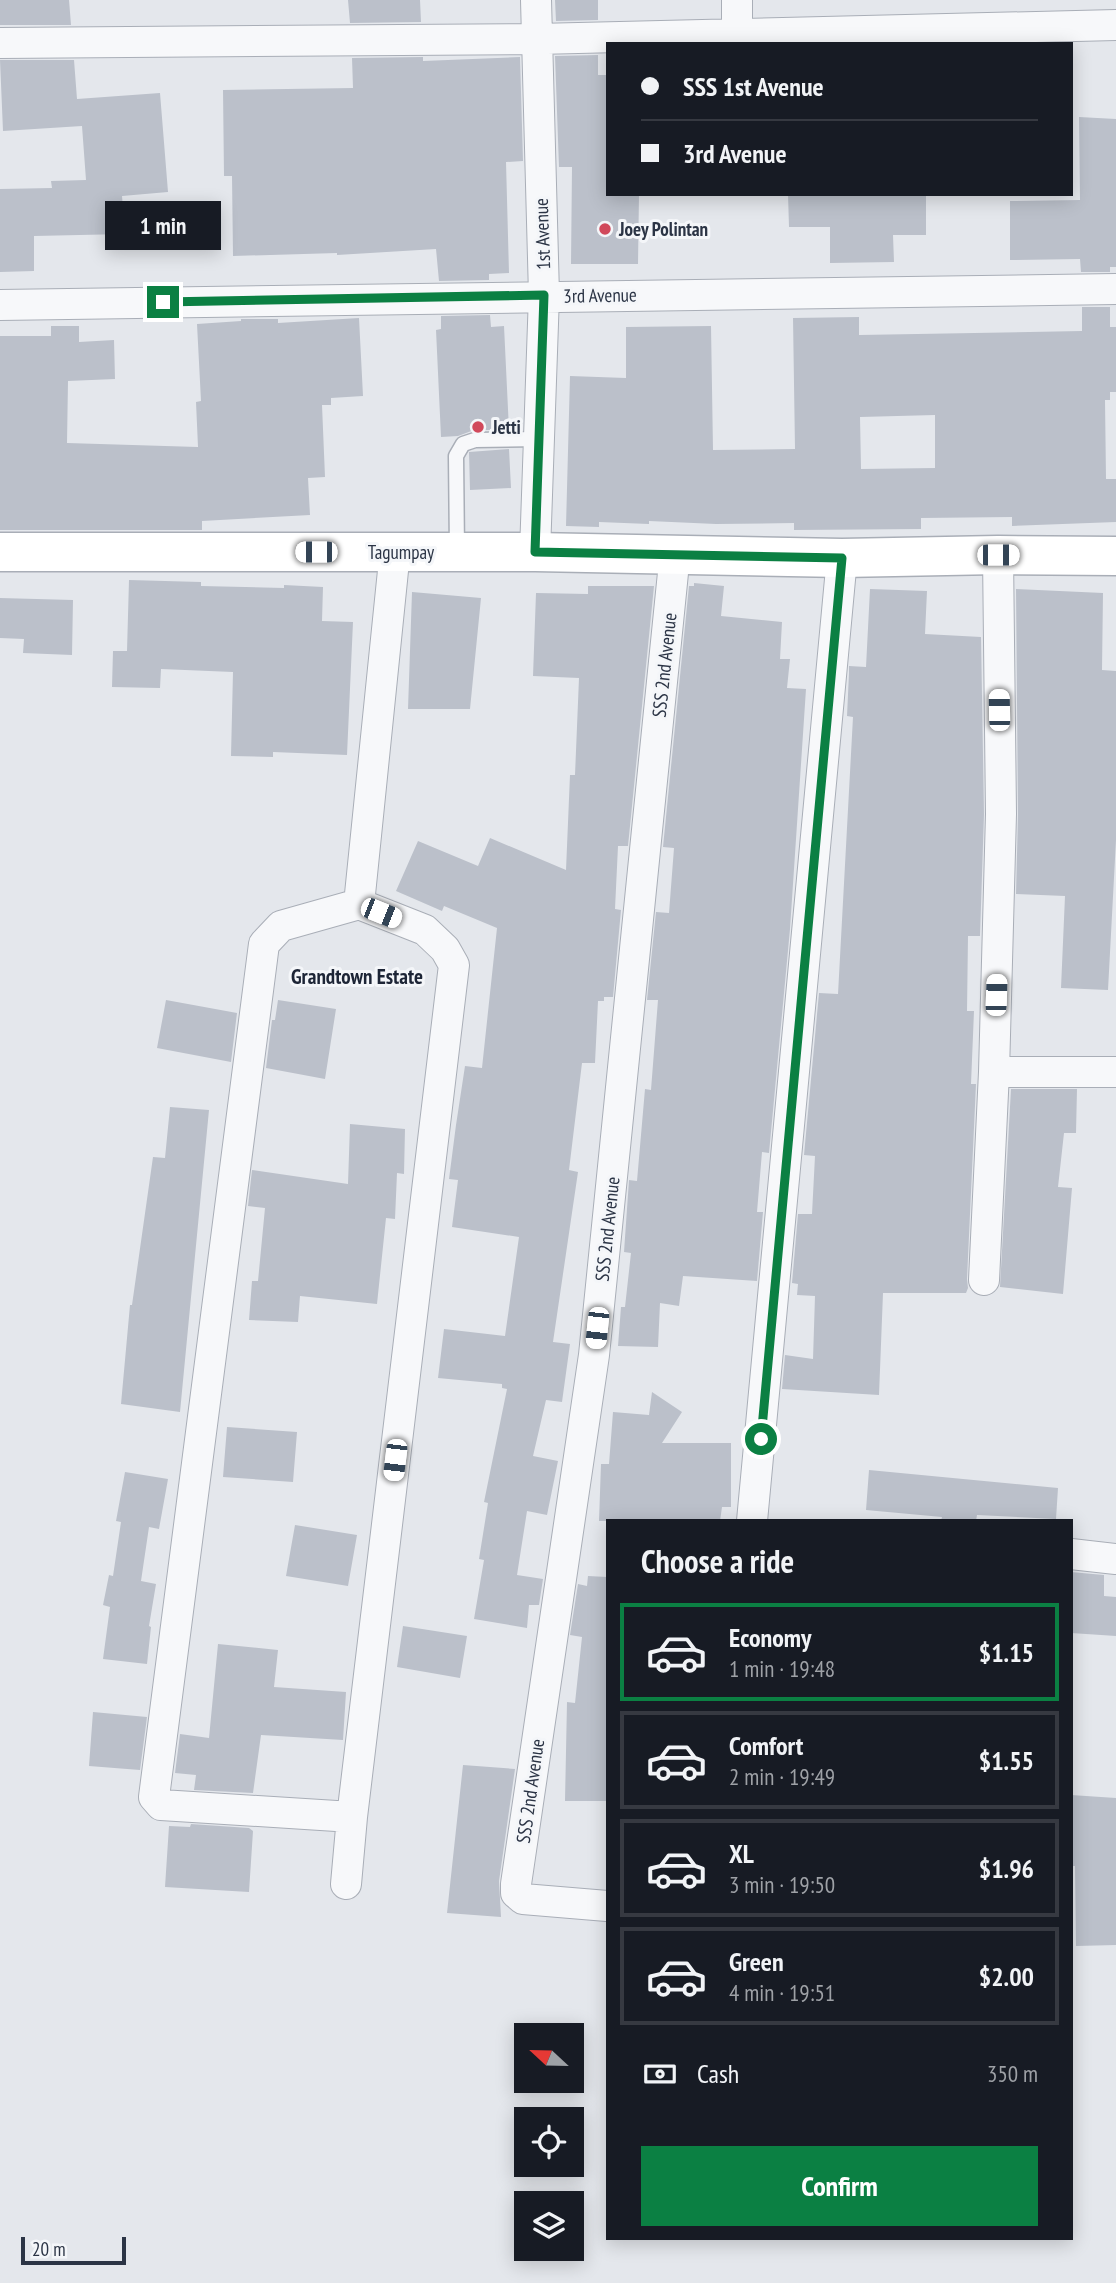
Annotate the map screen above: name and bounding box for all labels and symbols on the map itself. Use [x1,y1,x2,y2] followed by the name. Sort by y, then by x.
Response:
[529,198,555,270] street label: 1st Avenue
[105,201,221,250] callout: 1 min
[618,217,708,241] place label: Joey Polintan
[597,221,613,237] marker: Joey Polintan
[563,282,637,308] street label: 3rd Avenue
[147,286,179,318] route end
[491,415,521,439] place label: Jetti
[470,419,486,435] marker: Jetti
[368,540,435,564] street label: Tagumpay
[296,542,338,563] car
[978,545,1020,566] car
[647,611,681,719] street label: SSS 2nd Avenue
[989,689,1010,731] car
[358,895,405,931] car
[291,963,423,990] district label: Grandtown Estate
[985,974,1008,1016] car
[590,1175,624,1283] street label: SSS 2nd Avenue
[585,1306,610,1350] car
[745,1423,777,1455] route start
[383,1438,408,1482] car
[511,1737,549,1845] street label: SSS 2nd Avenue
[514,2023,584,2093] north arrow
[21,2234,126,2266] scale bar

